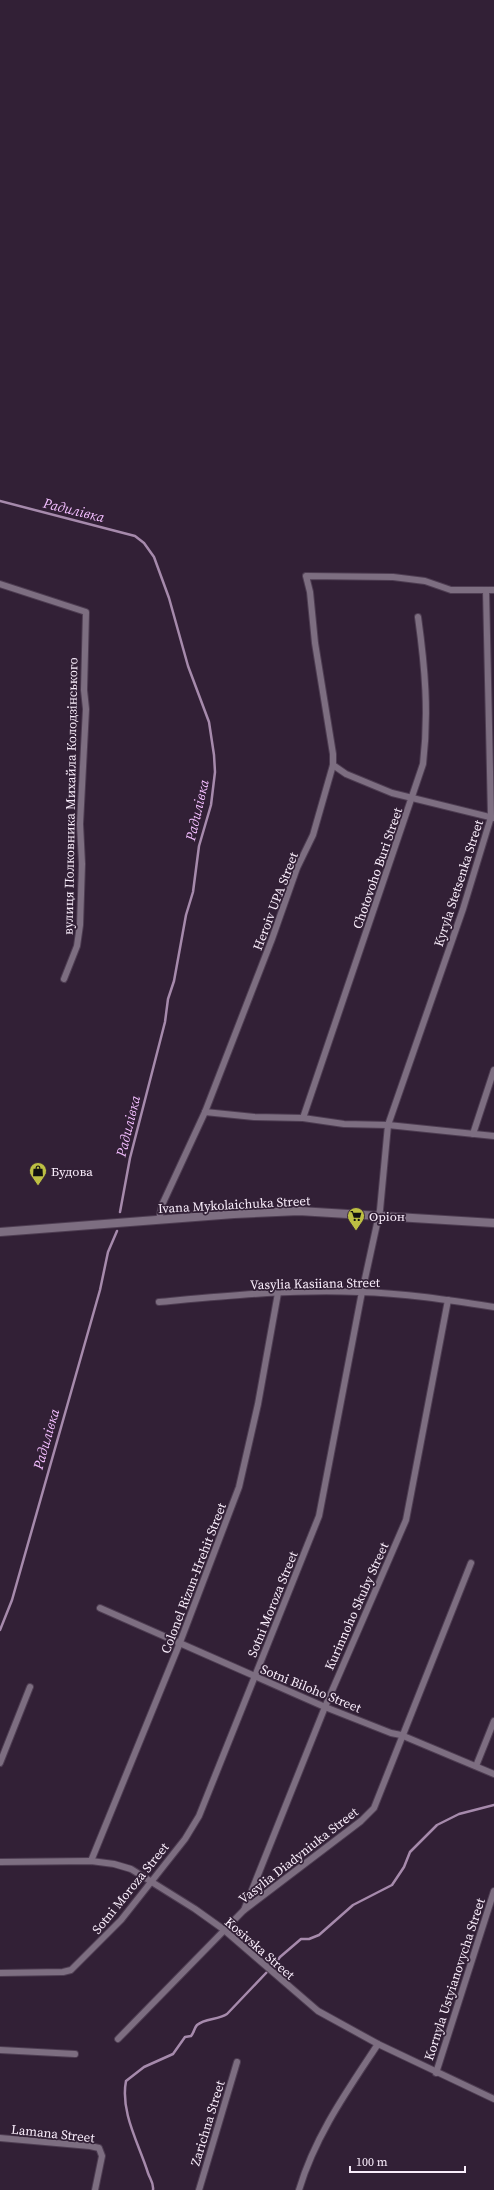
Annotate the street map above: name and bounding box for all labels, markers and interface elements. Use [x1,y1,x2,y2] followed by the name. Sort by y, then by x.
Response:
[40,493,107,527] water label: Радилівка
[60,657,81,935] street label: вулиця Полковника Михайла Колодзінського
[180,777,214,844] water label: Радилівка
[349,805,406,931] street label: Chotovoho Buri Street
[430,817,487,949] street label: Kyryla Stetsenka Street
[249,849,302,953] street label: Heroiv UPA Street
[111,1093,145,1160] water label: Радилівка
[28,1161,48,1186] shop icon: Будова
[51,1163,93,1180] place label: Будова
[157,1192,311,1217] street label: Ivana Mykolaichuka Street
[346,1206,366,1231] supermarket icon: Оріон
[369,1208,405,1225] place label: Оріон
[250,1274,381,1293] street label: Vasylia Kasiiana Street
[28,1406,64,1473] water label: Радилівка
[157,1500,230,1656] street label: Colonel Rizun-Hrehit Street
[321,1539,393,1673] street label: Kurinnoho Skuby Street
[243,1548,302,1660] street label: Sotni Moroza Street
[258,1661,364,1717] street label: Sotni Biloho Street
[235,1803,362,1907] street label: Vasylia Diadyniuka Street
[88,1838,173,1938] street label: Sotni Moroza Street
[420,1895,489,2062] street label: Kornyla Ustyianovycha Street
[221,1913,299,1984] street label: Kosivska Street
[186,2078,229,2168] street label: Zarichna Street
[10,2121,96,2146] street label: Lamana Street
[350,2148,465,2174] scale bar
[356,2154,388,2170] text: 100 m

